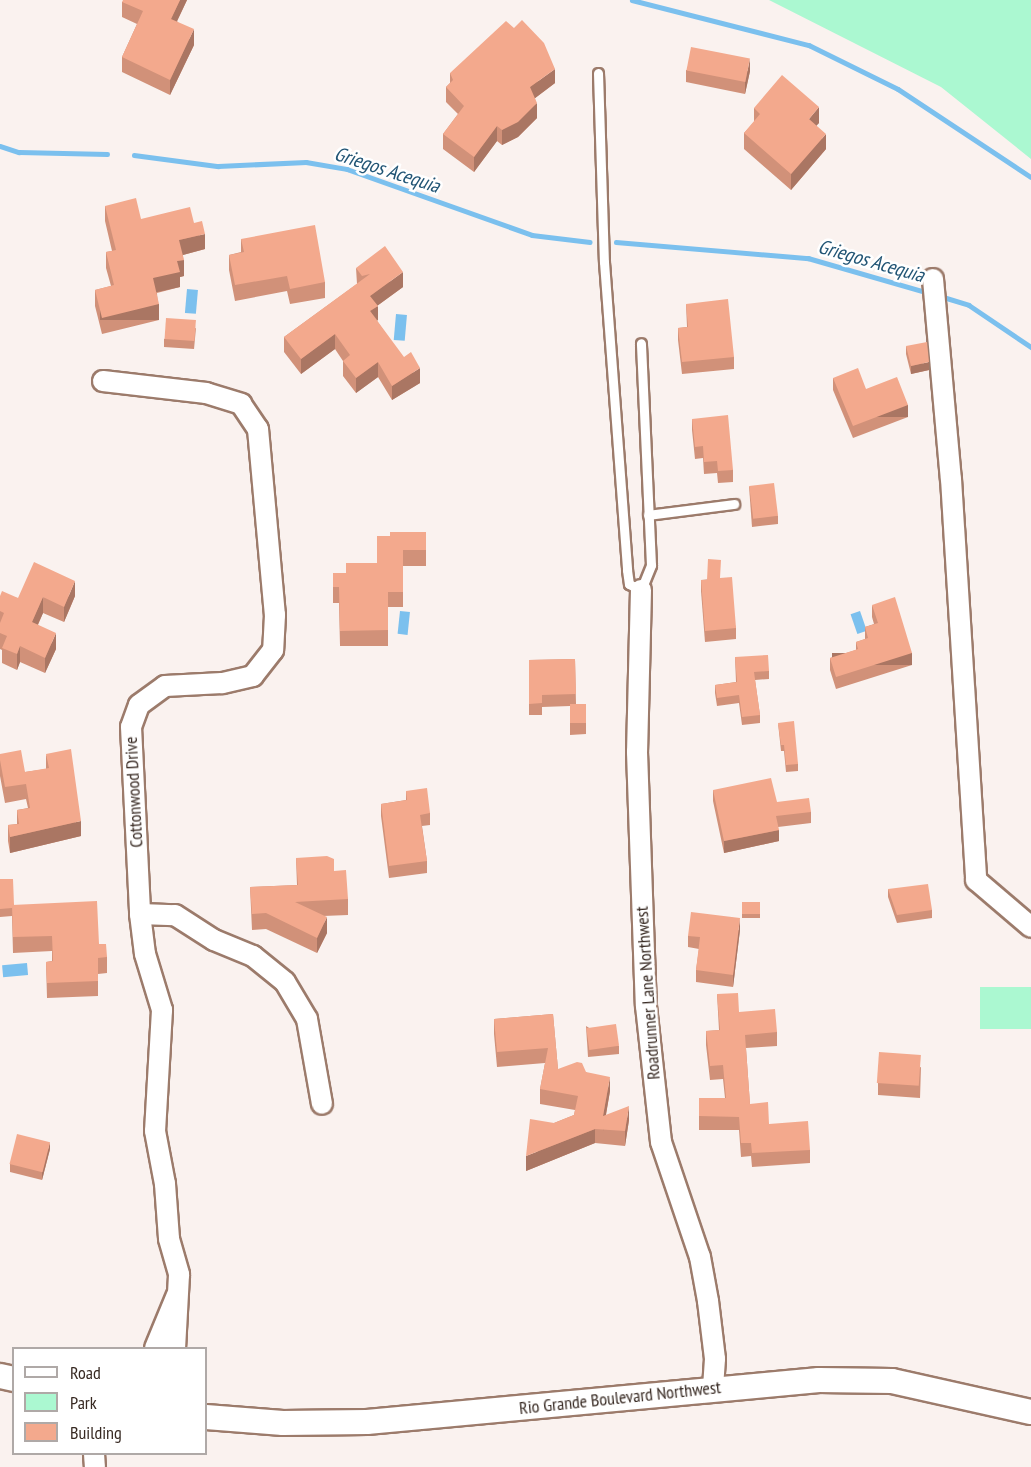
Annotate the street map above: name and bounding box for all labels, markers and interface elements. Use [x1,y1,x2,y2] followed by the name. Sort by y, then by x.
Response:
[331,142,443,198] water label: Griegos Acequia
[815,234,927,288] water label: Griegos Acequia
[120,736,148,848] street label: Cottonwood Drive
[631,906,665,1080] street label: Roadrunner Lane Northwest
[12,1347,207,1455] legend
[70,1361,101,1384] text: Road
[518,1377,722,1419] street label: Rio Grande Boulevard Northwest
[70,1391,97,1414] text: Park
[70,1421,122,1444] text: Building

